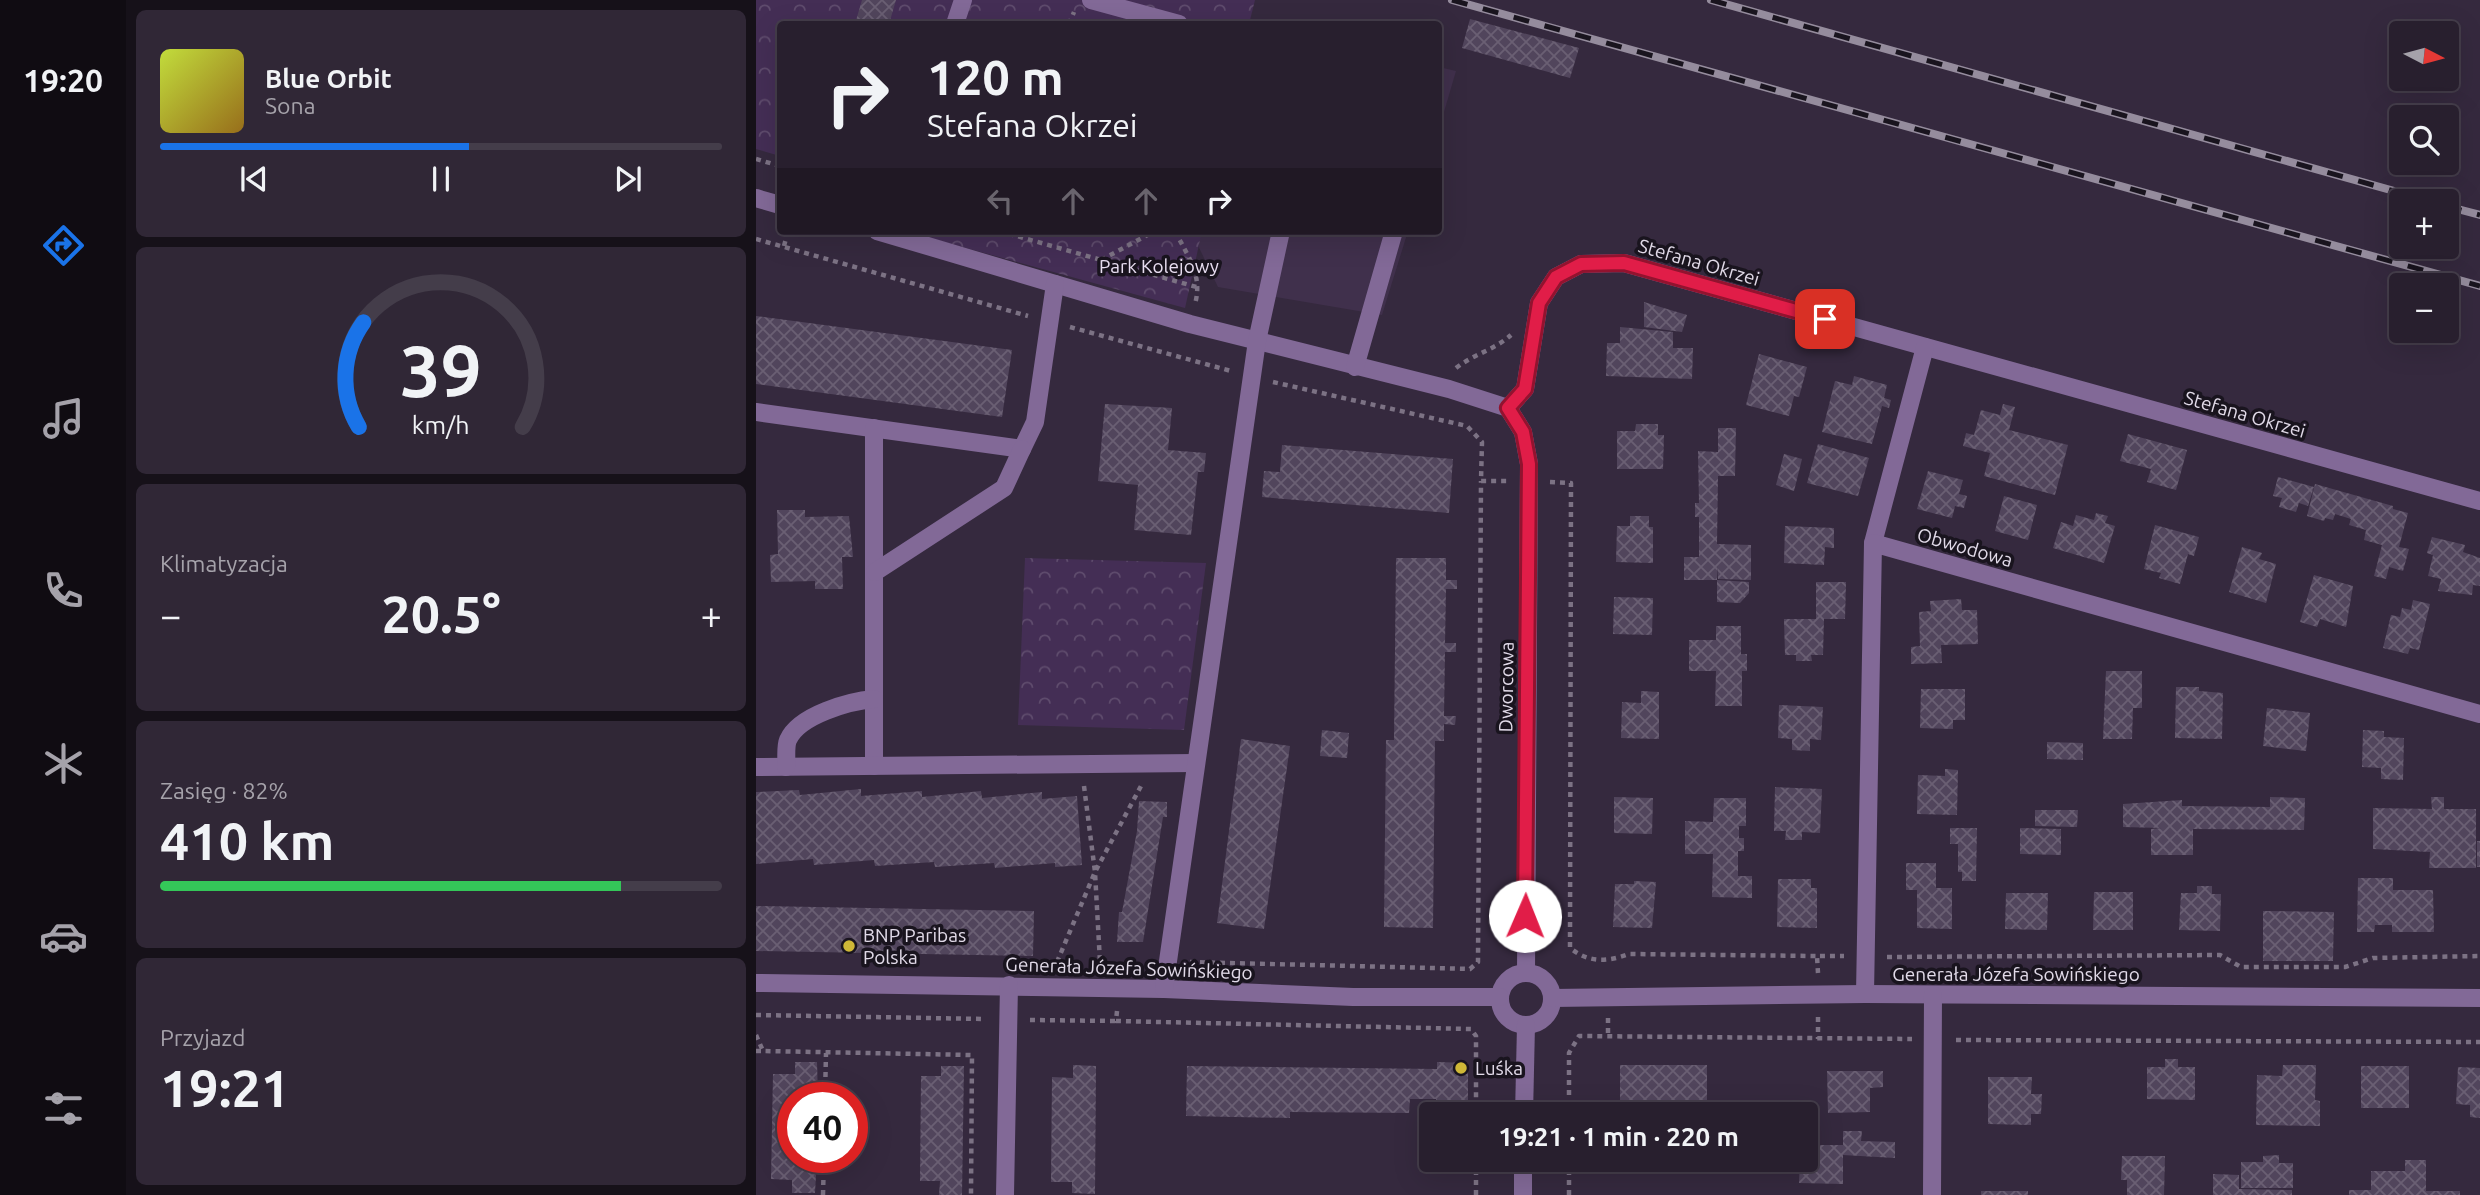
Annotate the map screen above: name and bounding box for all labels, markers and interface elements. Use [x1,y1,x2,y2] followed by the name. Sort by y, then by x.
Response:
[2389,21,2459,91] north arrow
[2389,21,2459,343] map controls
[812,49,903,140] icon: right
[927,49,1064,104] text: 120 m
[23,62,103,98] text: 19:20
[265,64,392,93] text: Blue Orbit
[265,93,315,118] text: Sona
[2389,105,2459,175] button: search
[927,107,1138,143] text: Stefana Okrzei
[235,160,273,198] icon: previous
[422,160,460,198] icon: pause
[609,160,647,198] icon: next
[981,182,1019,220] icon: left
[1054,182,1092,220] icon: ahead
[1127,182,1165,220] icon: ahead
[1200,182,1238,220] icon: right
[2389,189,2459,259] button: +
[39,221,88,270] icon: directions
[1636,234,1762,290] street label: Stefana Okrzei
[1099,255,1219,277] park label: Park Kolejowy
[2389,273,2459,343] button: −
[1795,289,1855,349] pin
[1806,300,1844,338] icon: arrive
[400,329,482,411] text: 39
[2182,386,2308,442] street label: Stefana Okrzei
[39,394,88,443] icon: music
[412,410,470,438] text: km/h
[1915,523,2015,571] street label: Obwodowa
[160,551,288,576] text: Klimatyzacja
[39,566,88,615] icon: phone
[381,585,501,643] text: 20.5°
[160,594,181,636] text: −
[701,594,722,636] text: +
[1494,641,1518,733] street label: Dworcowa
[39,739,88,788] icon: climate
[160,778,288,803] text: Zasięg · 82%
[160,812,334,870] text: 410 km
[1488,879,1562,953] position arrow
[39,912,88,961] icon: car
[863,924,966,968] place label: BNP Paribas Polska
[841,938,857,954] marker: BNP Paribas Polska
[1005,953,1253,983] street label: Generała Józefa Sowińskiego
[1892,963,2140,985] street label: Generała Józefa Sowińskiego
[160,1025,245,1050] text: Przyjazd
[1475,1057,1523,1079] place label: Luśka
[160,1059,290,1117] text: 19:21
[1453,1060,1469,1076] marker: Luśka
[777,1082,868,1173] speed limit sign: 40
[39,1084,88,1133] icon: filters
[1498,1122,1739,1151] text: 19:21 · 1 min · 220 m

